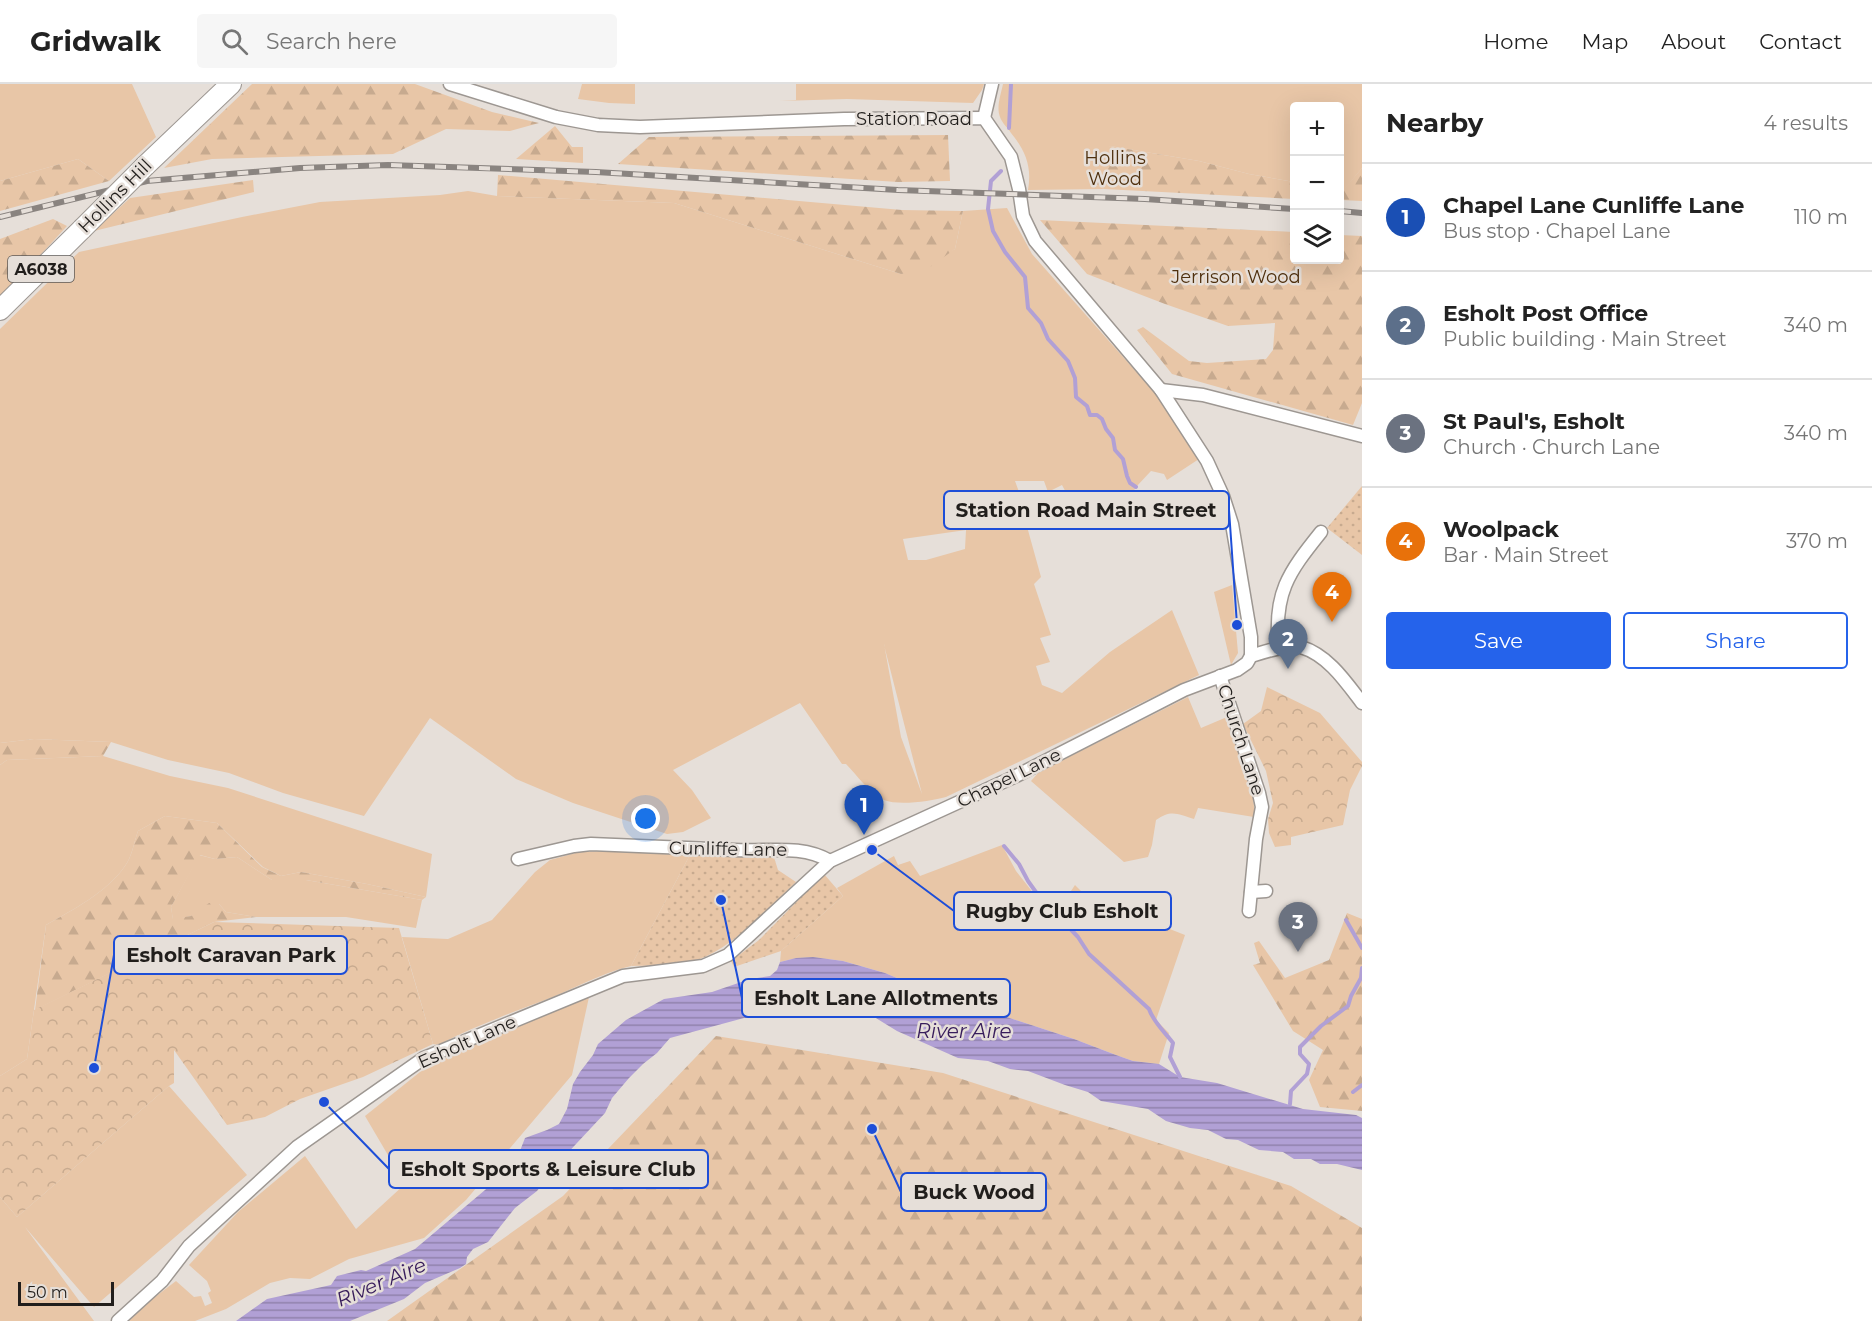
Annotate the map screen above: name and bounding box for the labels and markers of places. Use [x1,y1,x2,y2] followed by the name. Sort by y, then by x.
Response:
[944,491,1229,529] callout: Station Road Main Street
[1312,572,1352,622] pin: 4
[1268,620,1308,669] pin: 2
[844,786,884,835] pin: 1
[954,892,1171,930] callout: Rugby Club Esholt
[1278,902,1318,952] pin: 3
[114,936,347,974] callout: Esholt Caravan Park
[742,979,1010,1017] callout: Esholt Lane Allotments
[389,1150,708,1188] callout: Esholt Sports & Leisure Club
[901,1173,1046,1211] callout: Buck Wood

